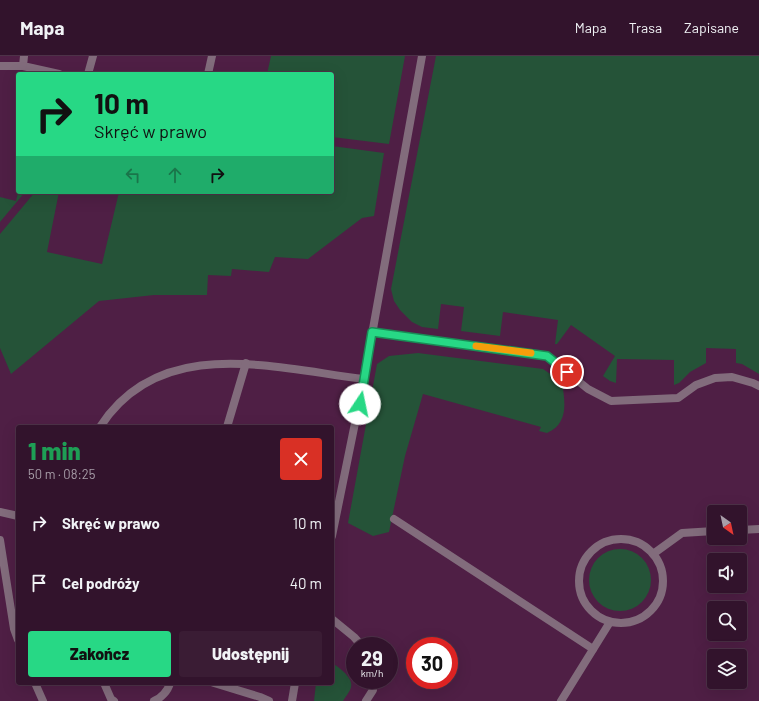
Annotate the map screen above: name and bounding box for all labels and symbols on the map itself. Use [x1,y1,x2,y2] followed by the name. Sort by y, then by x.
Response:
[550,355,584,389] pin
[339,383,381,425] position arrow
[707,505,747,545] north arrow
[406,637,458,689] speed limit sign: 30

